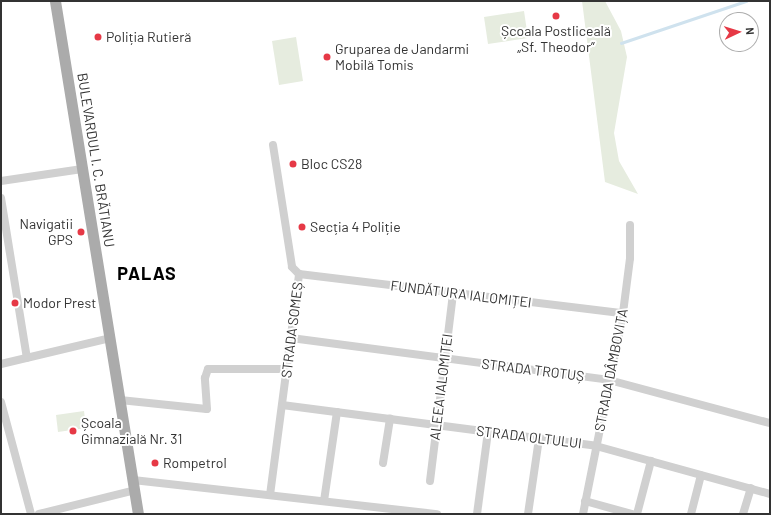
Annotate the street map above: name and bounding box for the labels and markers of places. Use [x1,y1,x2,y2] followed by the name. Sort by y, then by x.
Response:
[551,11,561,21] marker: Școala Postliceală „Sf. Theodor”
[501,23,611,56] place label: Școala Postliceală „Sf. Theodor”
[106,29,191,45] place label: Poliția Rutieră
[93,32,103,42] marker: Poliția Rutieră
[335,41,469,74] place label: Gruparea de Jandarmi Mobilă Tomis
[322,52,332,62] marker: Gruparea de Jandarmi Mobilă Tomis
[301,156,362,172] place label: Bloc CS28
[288,159,298,169] marker: Bloc CS28
[19,216,73,248] place label: Navigatii GPS
[310,219,401,235] place label: Secția 4 Poliție
[297,222,307,232] marker: Secția 4 Poliție
[76,227,86,237] marker: Navigatii GPS
[23,295,96,311] place label: Modor Prest
[10,298,20,308] marker: Modor Prest
[81,415,182,448] place label: Școala Gimnazială Nr. 31
[68,426,78,436] marker: Școala Gimnazială Nr. 31
[163,455,227,471] place label: Rompetrol
[150,458,160,468] marker: Rompetrol

